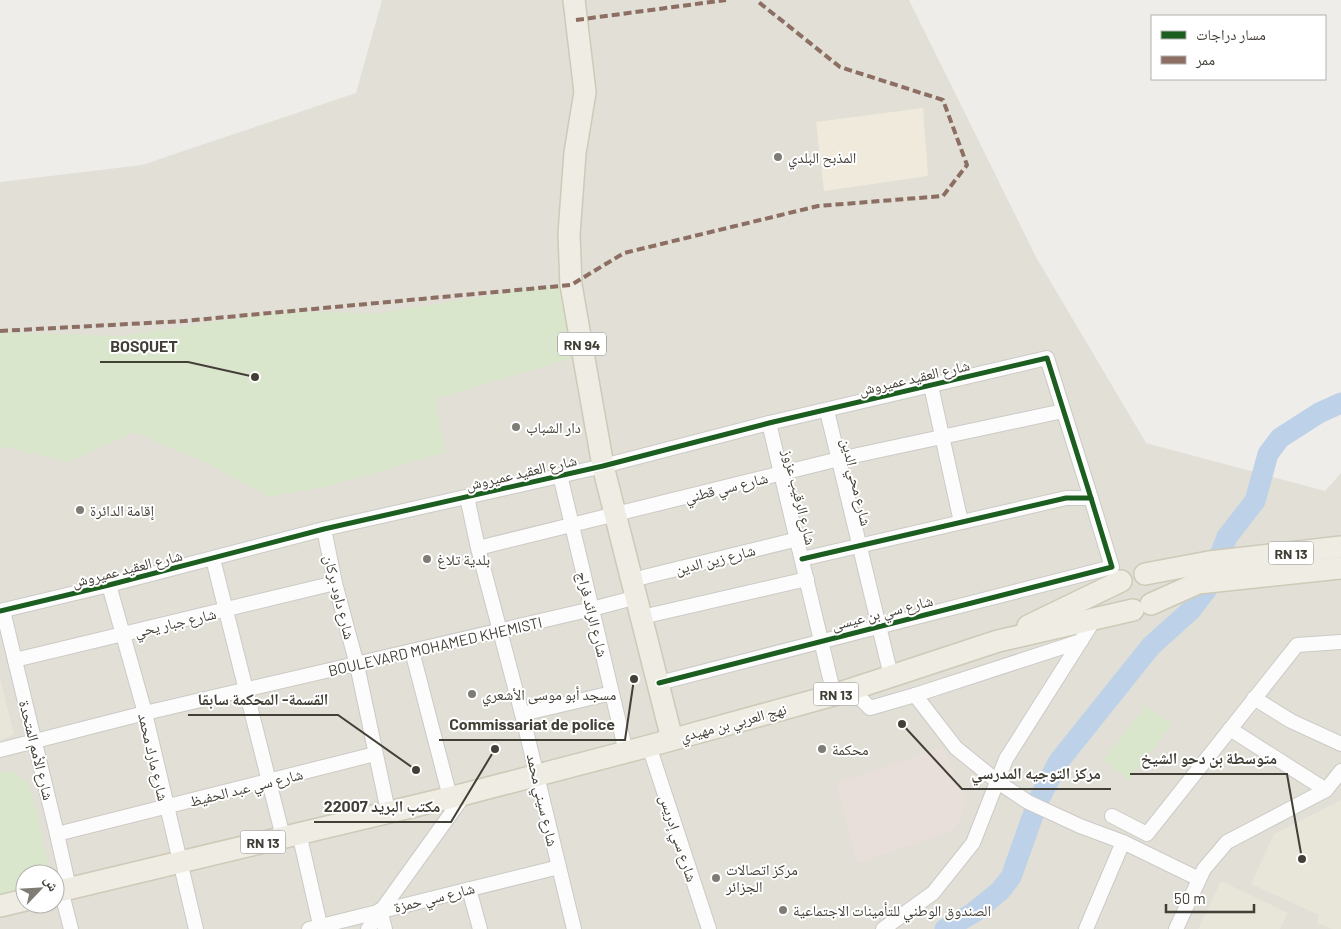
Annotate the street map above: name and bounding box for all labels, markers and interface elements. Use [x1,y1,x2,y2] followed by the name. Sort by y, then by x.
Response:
[1151,15,1326,80] legend
[1196,25,1266,44] text: مسار دراجات
[1195,50,1215,69] text: ممر
[788,148,856,170] place label: المذبح البلدي
[772,151,784,163] marker: المذبح البلدي
[100,331,188,362] callout: BOSQUET
[558,332,606,356] road number: RN 94
[110,336,178,355] text: BOSQUET
[857,355,972,400] street label: شارع العقيد عميروش
[526,418,581,437] place label: دار الشباب
[510,421,522,433] marker: دار الشباب
[834,436,876,529] street label: شارع محي الدين
[777,446,821,547] street label: شارع الرقيب عزوز
[464,450,579,495] street label: شارع العقيد عميروش
[683,468,771,510] street label: شارع سي قطني
[90,501,154,521] place label: إقامة الدائرة
[74,504,86,516] marker: إقامة الدائرة
[673,540,758,580] street label: شارع زين الدين
[1268,542,1314,564] road number: RN 13
[70,546,185,592] street label: شارع العقيد عميروش
[437,550,490,570] place label: بلدية تلاغ
[319,553,359,642] street label: شارع داود بركان
[421,553,433,565] marker: بلدية تلاغ
[572,569,612,659] street label: شارع الرائد فراج
[829,591,936,637] street label: شارع سي بن عيسى
[132,604,219,644] street label: شارع جبار يحي
[326,613,544,679] street label: BOULEVARD MOHAMED KHEMISTI
[814,682,858,706] road number: RN 13
[188,684,338,715] callout: القسمة- المحكمة سابقا
[482,685,617,707] place label: مسجد أبو موسى الأشعري
[466,688,478,700] marker: مسجد أبو موسى الأشعري
[198,689,328,709] text: القسمة- المحكمة سابقا
[14,698,58,802] street label: شارع الأمم المتحدة
[678,699,789,749] street label: نهج العربي بن مهيدي
[439,709,625,740] callout: Commissariat de police
[133,711,173,803] street label: شارع مارك محمد
[449,714,615,733] text: Commissariat de police
[832,740,869,758] place label: محكمة
[816,743,828,755] marker: محكمة
[1130,743,1287,774] callout: متوسطة بن دحو الشيخ
[1141,748,1277,769] text: متوسطة بن دحو الشيخ
[520,752,562,849] street label: شارع سيني محمد
[962,758,1111,789] callout: مركز التوجيه المدرسي
[971,763,1101,786] text: مركز التوجيه المدرسي
[187,764,306,814] street label: شارع سي عبد الحفيظ
[314,791,451,822] callout: مكتب البريد 22007
[653,792,702,885] street label: شارع سي إدريس
[324,796,440,816] text: مكتب البريد 22007
[240,830,286,854] road number: RN 13
[725,860,798,896] place label: مركز اتصالات الجزائر
[15,864,65,914] north arrow
[710,872,722,884] marker: مركز اتصالات الجزائر
[40,873,63,894] text: ش
[392,878,477,919] street label: شارع سي حمزة
[1166,882,1254,914] scale bar
[1174,889,1206,907] text: 50 m
[793,901,991,923] place label: الصندوق الوطني للتأمينات الاجتماعية
[777,904,789,916] marker: الصندوق الوطني للتأمينات الاجتماعية

